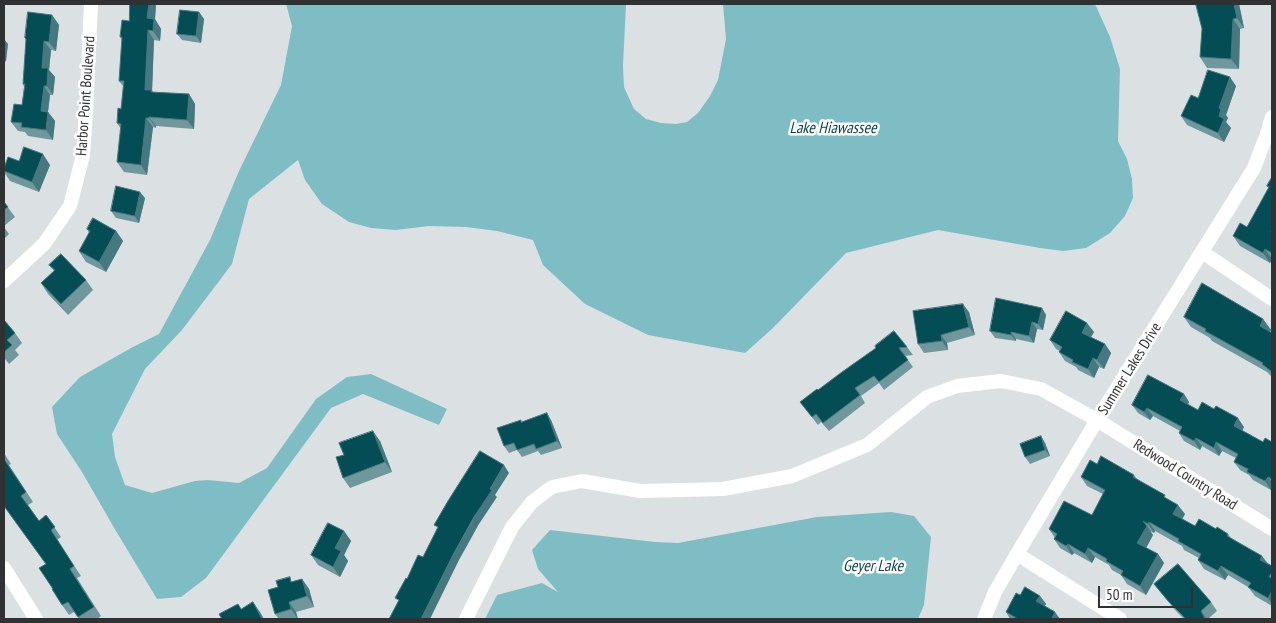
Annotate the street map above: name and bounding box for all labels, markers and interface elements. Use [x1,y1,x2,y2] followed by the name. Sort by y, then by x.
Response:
[73,35,99,157] street label: Harbor Point Boulevard
[789,118,877,138] water label: Lake Hiawassee
[1094,320,1166,418] street label: Summer Lakes Drive
[1130,436,1240,514] street label: Redwood Country Road
[843,556,903,576] water label: Geyer Lake
[1101,576,1196,608] scale bar
[1106,585,1132,604] text: 50 m

